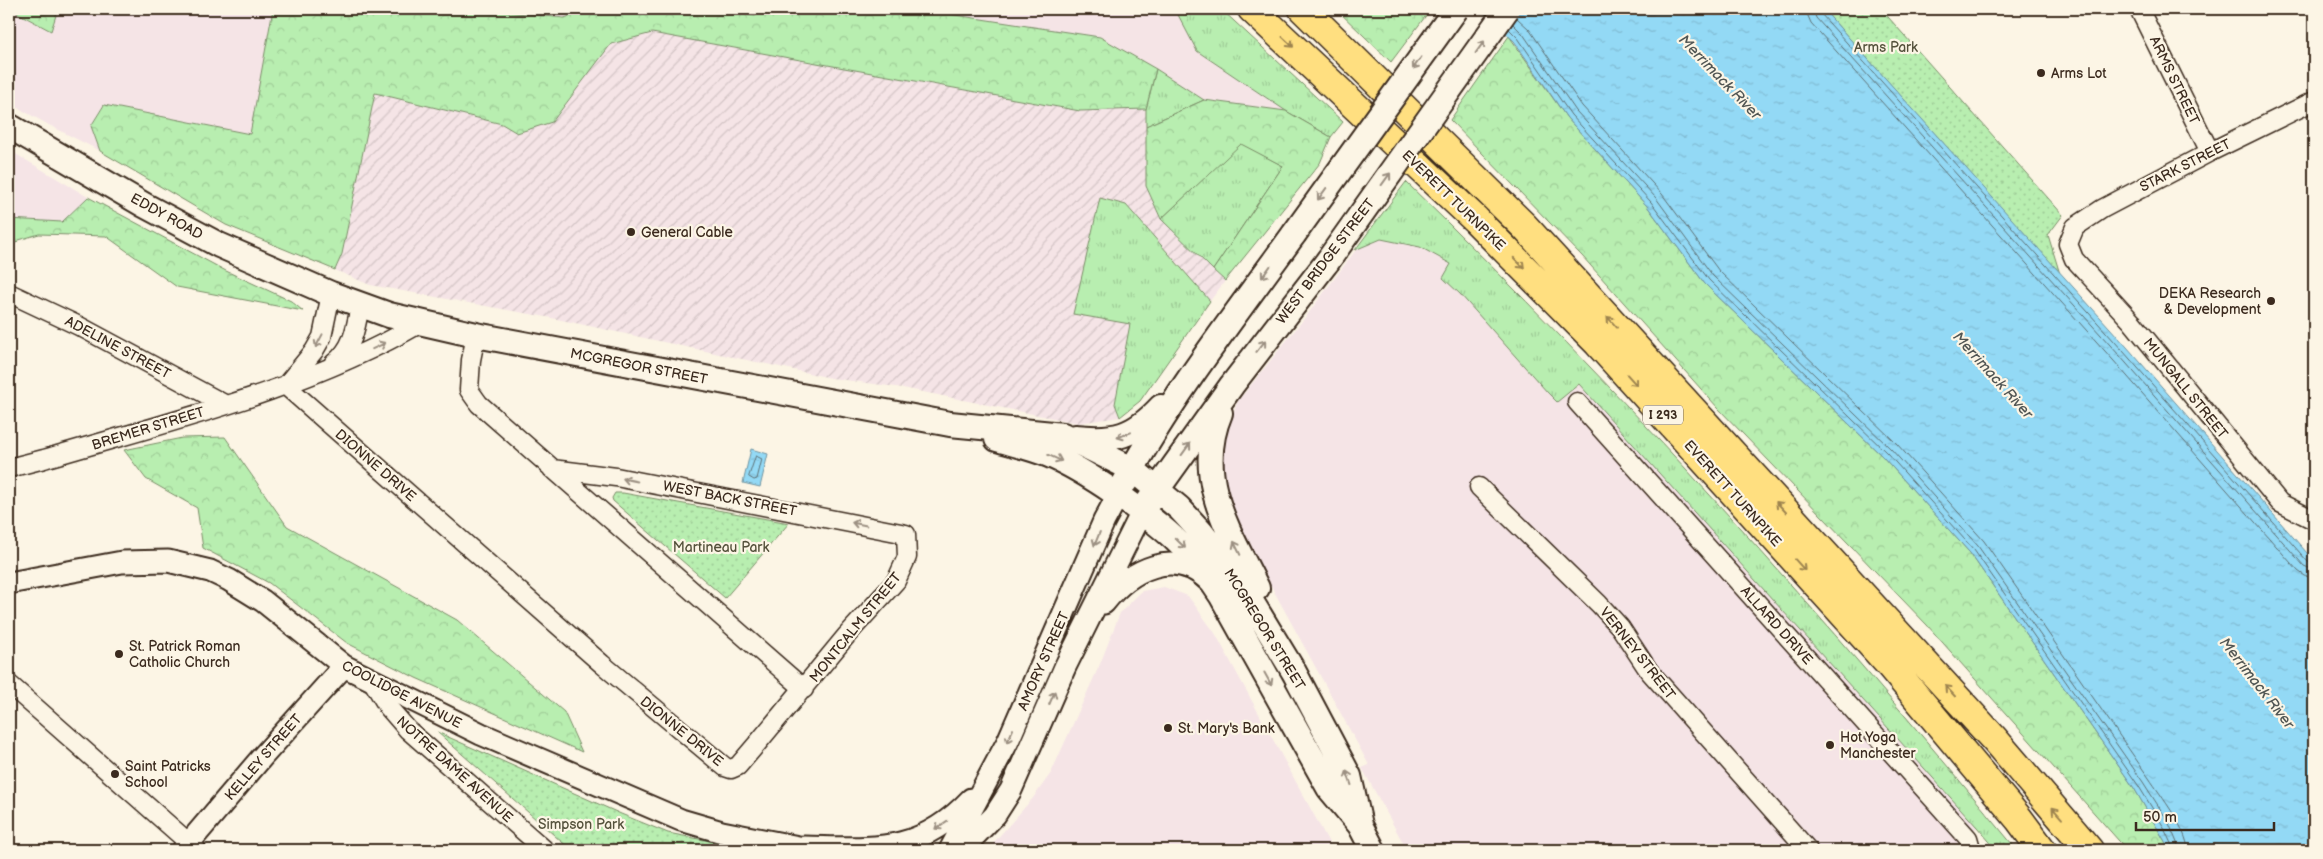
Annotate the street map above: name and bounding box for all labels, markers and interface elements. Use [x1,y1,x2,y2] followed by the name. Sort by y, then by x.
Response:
[1674,31,1766,125] water label: Merrimack River
[2146,33,2203,128] street label: ARMS STREET
[1281,36,1294,48] one-way arrow
[1854,39,1918,56] park label: Arms Park
[1475,40,1485,54] one-way arrow
[1412,55,1423,69] one-way arrow
[2051,65,2107,82] place label: Arms Lot
[2035,67,2047,79] marker: Arms Lot
[2137,135,2234,196] street label: STARK STREET
[1398,147,1509,254] street label: EVERETT TURNPIKE
[1380,173,1391,187] one-way arrow
[1317,187,1328,201] one-way arrow
[128,190,206,243] street label: EDDY ROAD
[1273,195,1379,328] street label: WEST BRIDGE STREET
[641,224,733,241] place label: General Cable
[625,226,637,238] marker: General Cable
[1513,257,1525,270] one-way arrow
[1261,265,1271,279] one-way arrow
[2159,285,2262,318] place label: DEKA Research & Development
[2265,295,2277,307] marker: DEKA Research & Development
[62,312,174,383] street label: ADELINE STREET
[1606,316,1618,329] one-way arrow
[1948,328,2038,424] water label: Merrimack River
[314,333,323,348] one-way arrow
[2140,334,2232,443] street label: MUNGALL STREET
[1256,339,1266,353] one-way arrow
[371,341,386,350] one-way arrow
[569,345,710,388] street label: MCGREGOR STREET
[1626,374,1637,387] one-way arrow
[90,403,207,454] street label: BREMER STREET
[1643,406,1683,424] road number: I 293
[332,426,420,505] street label: DIONNE DRIVE
[1117,430,1132,440] one-way arrow
[1680,437,1785,550] street label: EVERETT TURNPIKE
[1181,442,1191,456] one-way arrow
[1047,454,1062,463] one-way arrow
[623,474,639,484] one-way arrow
[661,477,799,520] street label: WEST BACK STREET
[1775,501,1787,514] one-way arrow
[851,518,867,528] one-way arrow
[1092,531,1101,546] one-way arrow
[1174,537,1186,549] one-way arrow
[673,539,769,556] park label: Martineau Park
[1232,541,1241,556] one-way arrow
[1794,559,1806,572] one-way arrow
[1220,566,1309,693] street label: MCGREGOR STREET
[806,569,905,686] street label: MONTCALM STREET
[1737,583,1816,668] street label: ALLARD DRIVE
[1596,604,1679,703] street label: VERNEY STREET
[1014,609,1073,713] street label: AMORY STREET
[2215,634,2299,734] water label: Merrimack River
[129,638,241,671] place label: St. Patrick Roman Catholic Church
[113,648,125,660] marker: St. Patrick Roman Catholic Church
[339,657,465,732] street label: COOLIDGE AVENUE
[1263,671,1273,685] one-way arrow
[1944,685,1956,698] one-way arrow
[1047,691,1057,706] one-way arrow
[637,693,727,770] street label: DIONNE DRIVE
[221,710,306,804] street label: KELLEY STREET
[393,713,516,826] street label: NOTRE DAME AVENUE
[1178,720,1275,737] place label: St. Mary's Bank
[1162,722,1174,734] marker: St. Mary's Bank
[1005,728,1014,743] one-way arrow
[1840,729,1917,762] place label: Hot Yoga Manchester
[1824,739,1836,751] marker: Hot Yoga Manchester
[125,758,211,791] place label: Saint Patricks School
[109,768,121,780] marker: Saint Patricks School
[1343,770,1353,786] one-way arrow
[2136,799,2273,831] scale bar
[2052,807,2063,820] one-way arrow
[2143,808,2177,827] text: 50 m
[538,816,624,833] park label: Simpson Park
[934,820,948,830] one-way arrow

